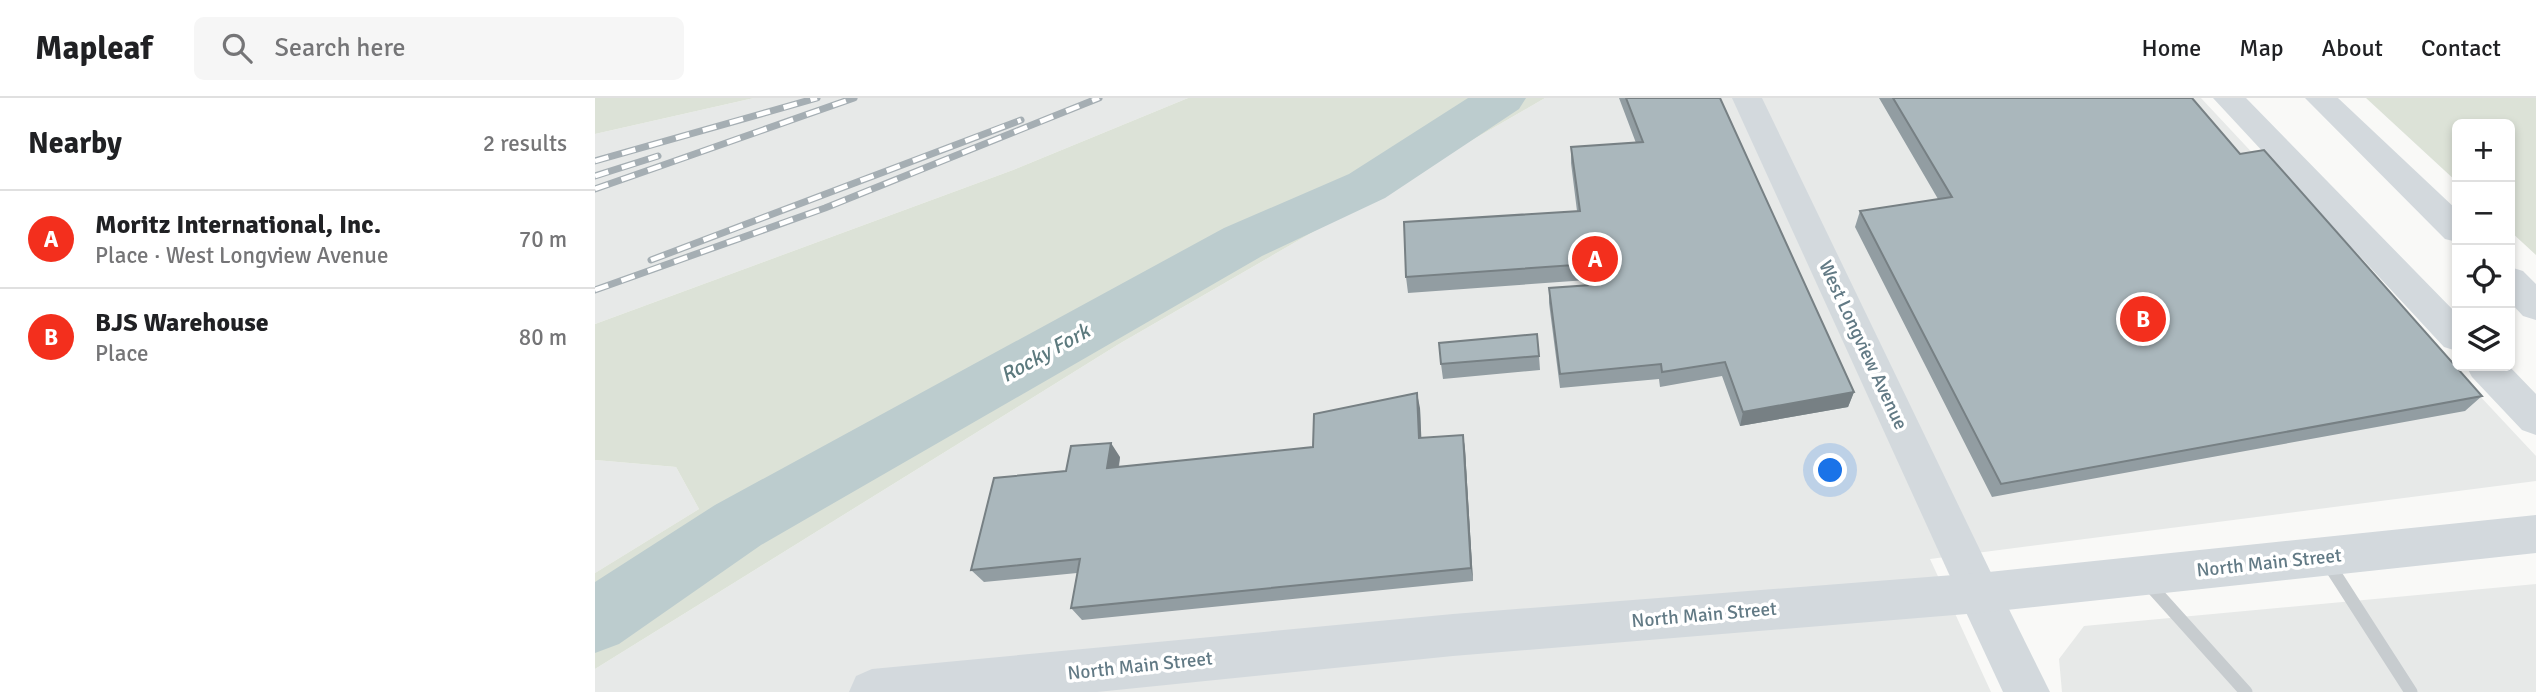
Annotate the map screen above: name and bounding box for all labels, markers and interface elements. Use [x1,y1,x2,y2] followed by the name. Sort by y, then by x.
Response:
[194,17,684,80] search box
[35,28,152,69] text: Mapleaf
[218,29,256,67] icon: search
[274,32,406,64] text: Search here
[2141,33,2201,63] text: Home
[2239,33,2284,63] text: Map
[2322,33,2383,63] text: About
[2421,33,2501,63] text: Contact
[2452,119,2515,371] map controls
[2452,119,2515,182] button: +
[28,125,122,162] text: Nearby
[483,129,567,158] text: 2 results
[2452,182,2515,245] button: −
[95,209,381,241] text: Moritz International, Inc.
[44,225,58,254] text: A
[519,225,567,254] text: 70 m
[1572,233,1618,285] pin: A
[95,241,388,270] text: Place · West Longview Avenue
[2452,245,2515,308] button: locate
[1813,257,1913,433] street label: West Longview Avenue
[2120,293,2166,345] pin: B
[95,307,269,339] text: BJS Warehouse
[2452,308,2515,371] button: layers
[996,317,1096,388] water label: Rocky Fork
[44,323,58,352] text: B
[519,323,567,352] text: 80 m
[95,339,149,368] text: Place
[1813,453,1847,487] your location
[2195,543,2343,583] street label: North Main Street
[1630,597,1778,633] street label: North Main Street
[1066,646,1214,686] street label: North Main Street

